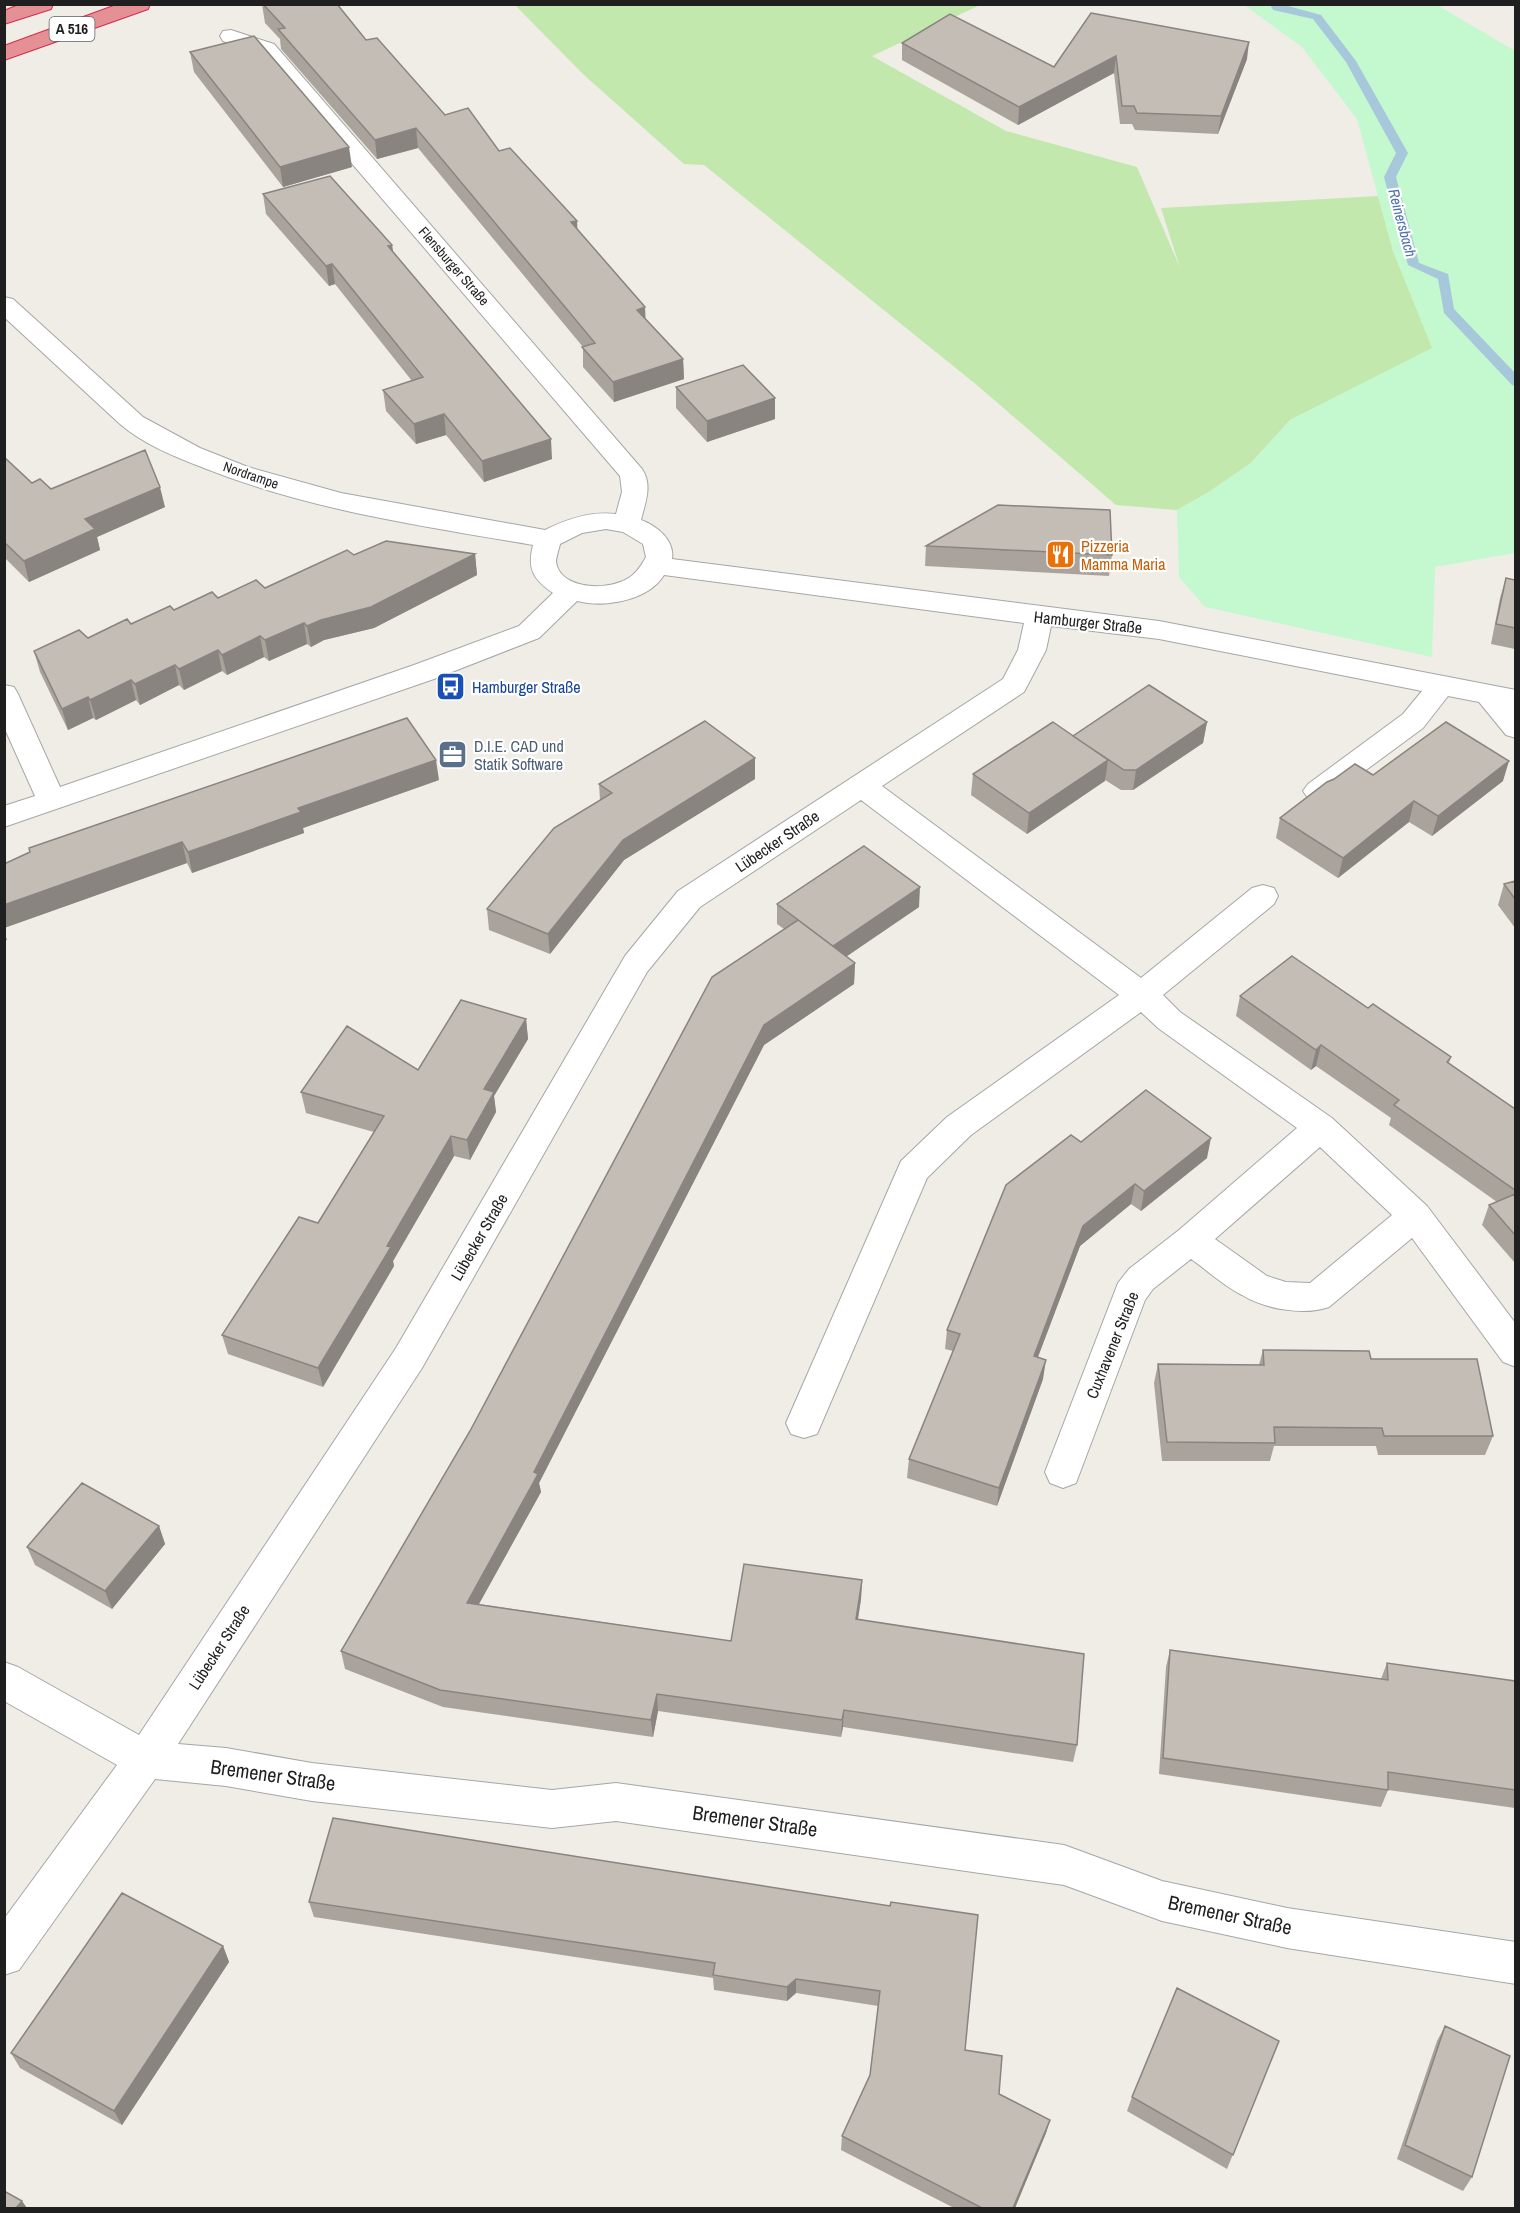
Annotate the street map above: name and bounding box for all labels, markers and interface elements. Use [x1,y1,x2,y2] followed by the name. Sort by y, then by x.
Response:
[50,17,94,41] road number: A 516
[1383,186,1422,259] water label: Reinersbach
[415,223,493,309] street label: Flensburger Straße
[221,457,281,493] street label: Nordrampe
[1081,535,1166,575] place label: Pizzeria Mamma Maria
[1044,539,1076,571] restaurant icon: Pizzeria Mamma Maria
[1033,605,1143,639] street label: Hamburger Straße
[435,671,467,703] bus stop icon: Hamburger Straße
[472,676,581,698] place label: Hamburger Straße
[474,735,564,775] place label: D.I.E. CAD und Statik Software
[437,739,469,771] office icon: D.I.E. CAD und Statik Software
[731,805,823,877] street label: Lübecker Straße
[445,1189,513,1285] street label: Lübecker Straße
[1080,1288,1144,1402] street label: Cuxhavener Straße
[183,1600,255,1694] street label: Lübecker Straße
[209,1752,337,1797] street label: Bremener Straße
[691,1798,819,1843] street label: Bremener Straße
[1166,1888,1294,1941] street label: Bremener Straße

